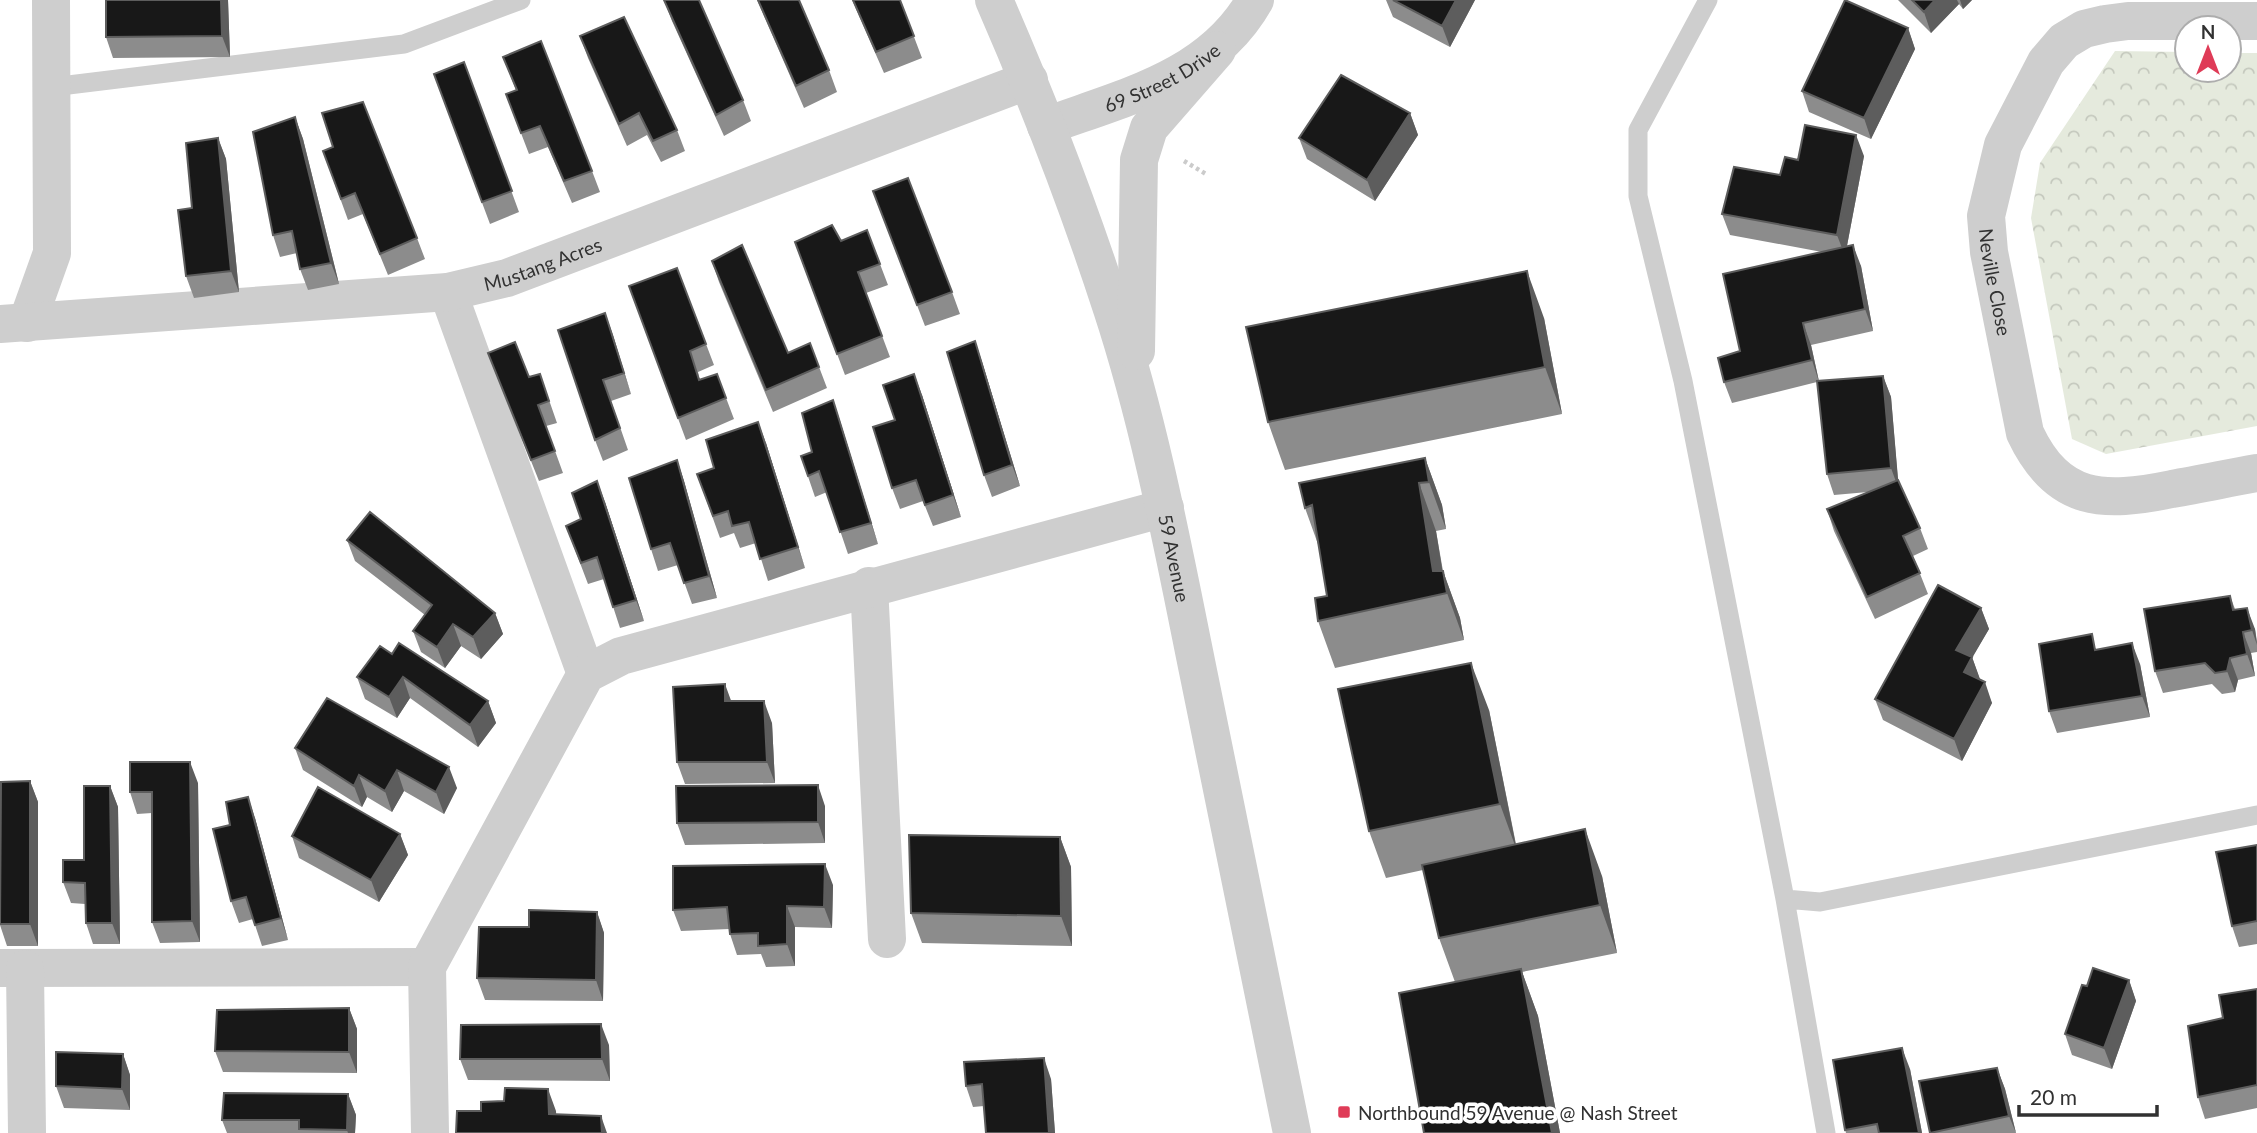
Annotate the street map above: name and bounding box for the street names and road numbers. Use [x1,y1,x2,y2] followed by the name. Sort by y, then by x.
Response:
[1101,38,1224,116] street label: 69 Street Drive
[1976,227,2017,338] street label: Neville Close
[481,232,605,295] street label: Mustang Acres
[1155,512,1195,604] street label: 59 Avenue

